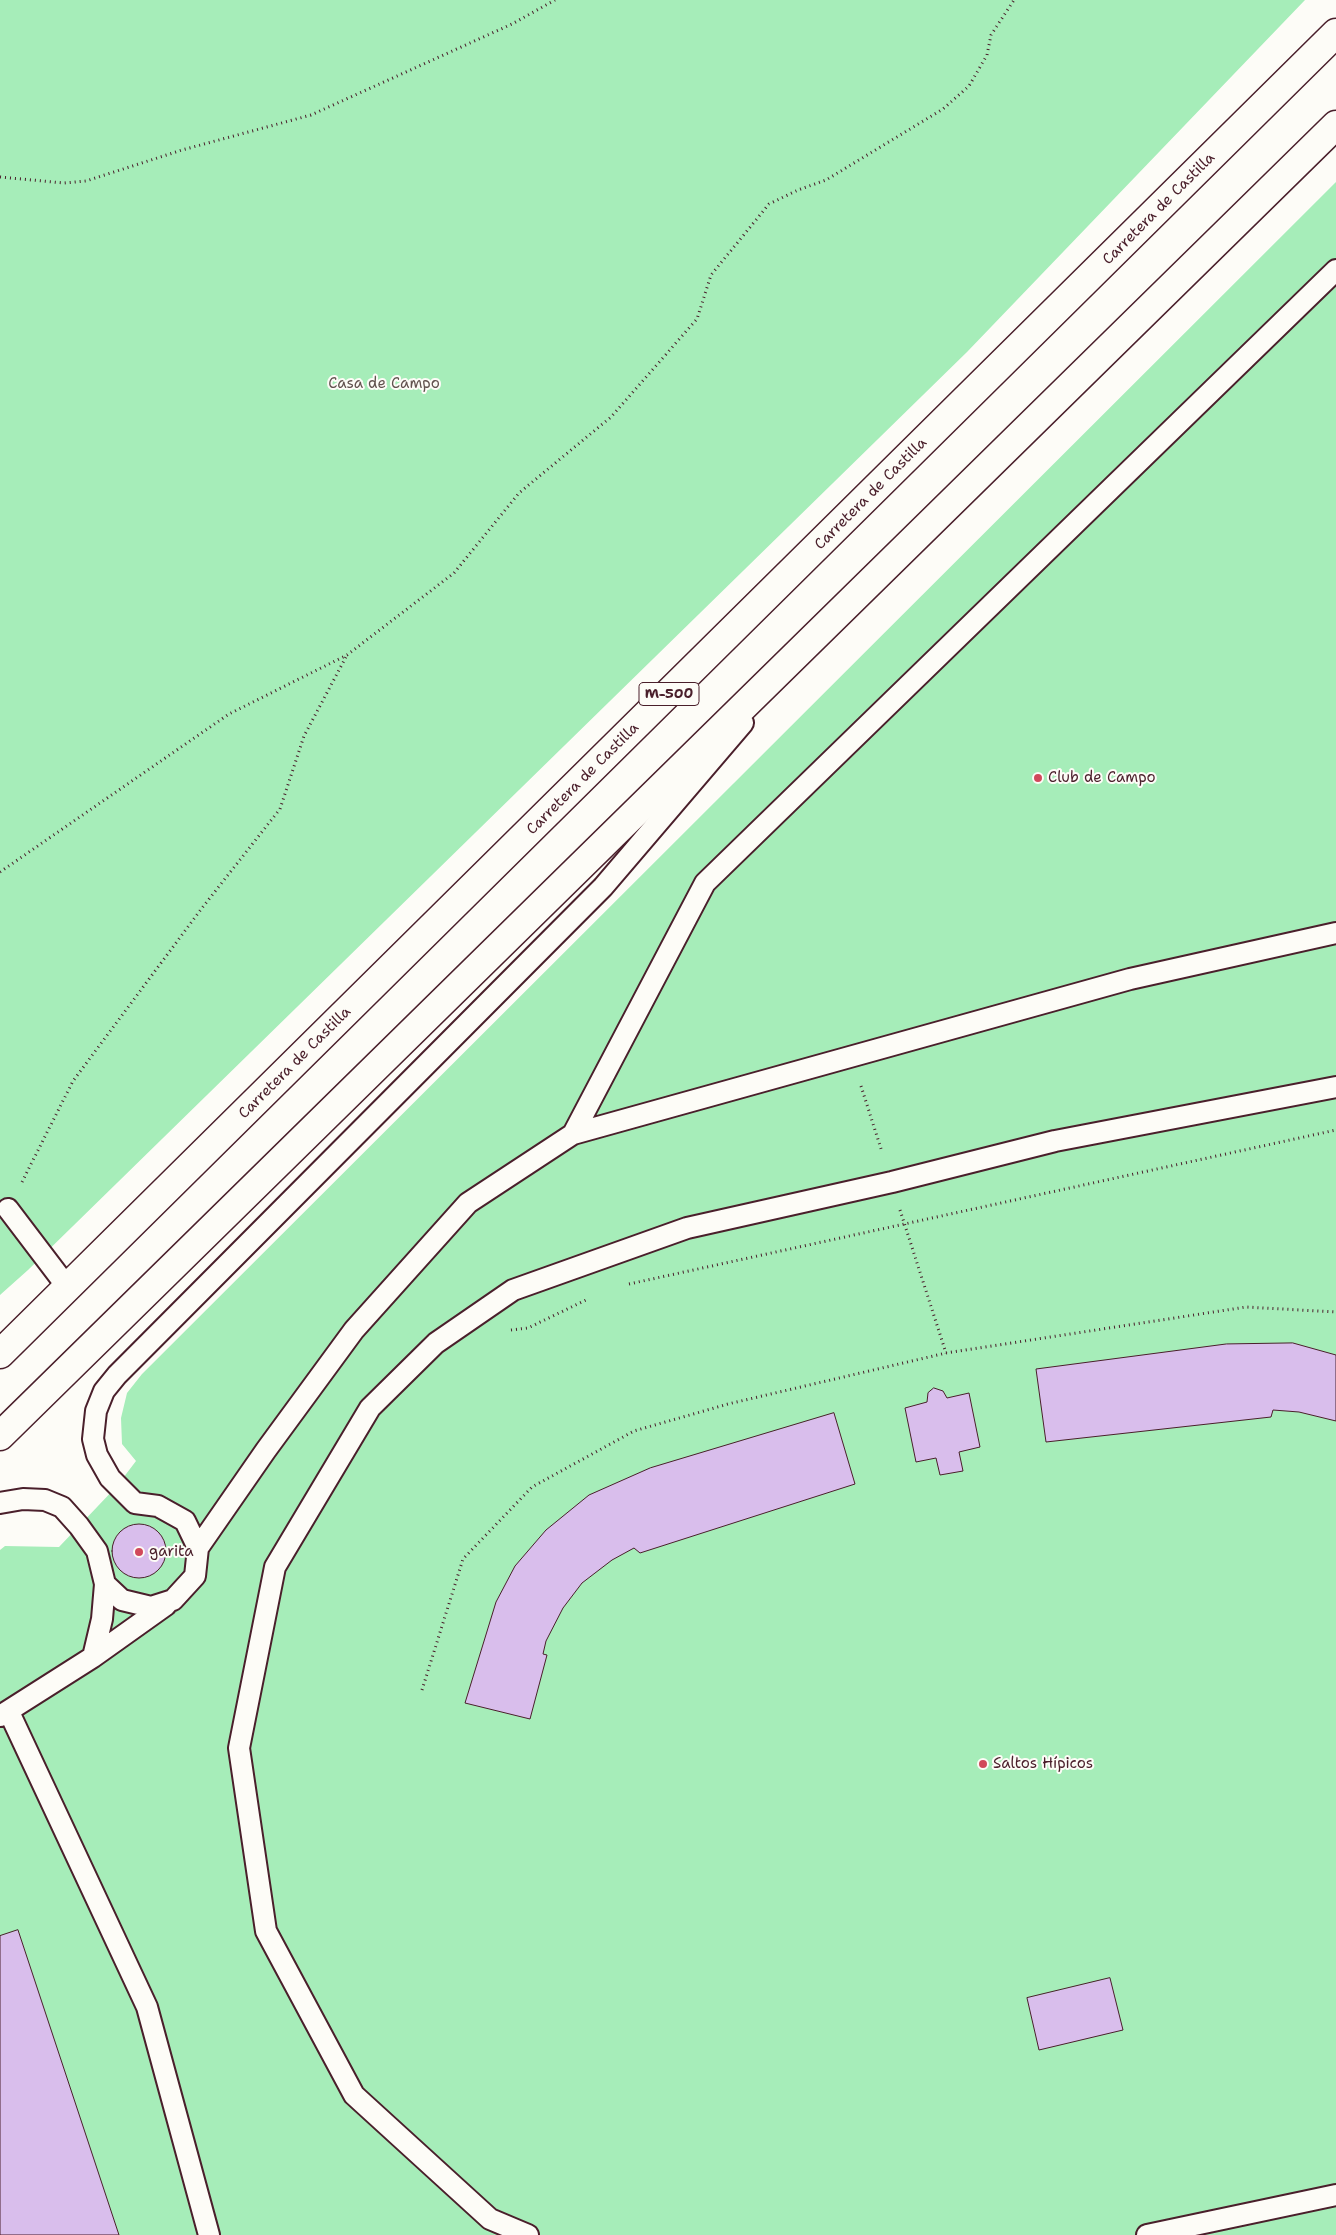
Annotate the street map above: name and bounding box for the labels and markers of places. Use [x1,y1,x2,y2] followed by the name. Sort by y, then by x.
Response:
[1048,769,1156,787] place label: Club de Campo
[1032,772,1044,784] marker: Club de Campo
[149,1543,193,1561] place label: garita
[133,1546,145,1558] marker: garita
[993,1755,1093,1773] place label: Saltos Hípicos
[977,1758,989,1770] marker: Saltos Hípicos

